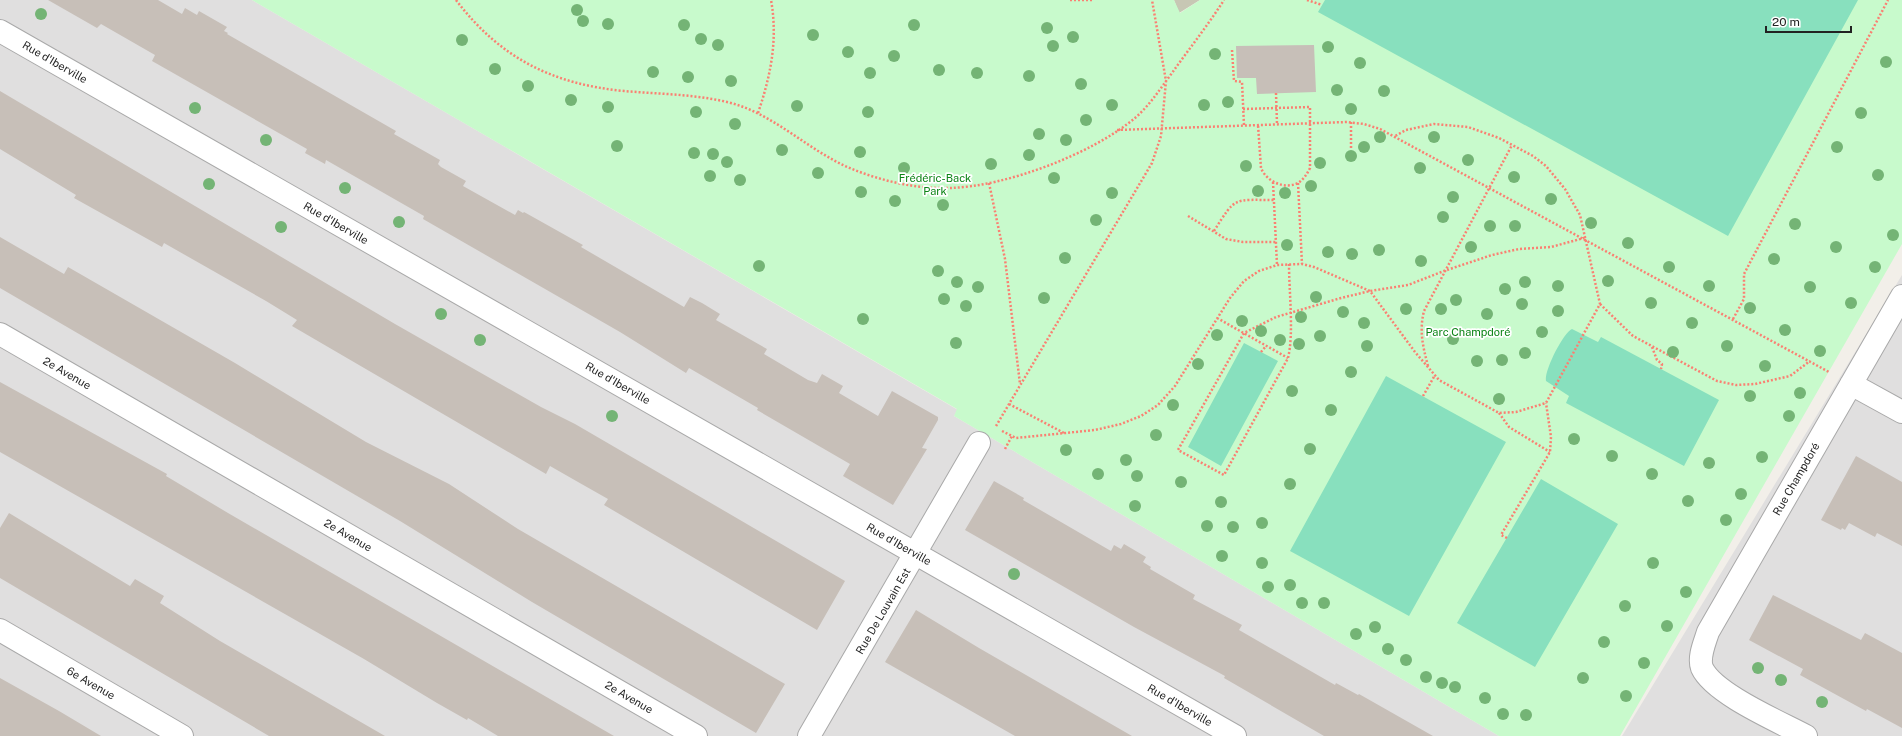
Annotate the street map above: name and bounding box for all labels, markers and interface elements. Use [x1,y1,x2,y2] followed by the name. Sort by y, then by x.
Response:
[1766,8,1851,34] scale bar
[1772,15,1800,29] text: 20 m
[20,39,90,85] street label: Rue d'Iberville
[899,172,971,197] park label: Frédéric-Back Park
[301,200,371,246] street label: Rue d'Iberville
[1425,326,1511,338] park label: Parc Champdoré
[41,355,93,391] street label: 2e Avenue
[583,360,653,406] street label: Rue d'Iberville
[1770,441,1822,517] street label: Rue Champdoré
[322,517,374,553] street label: 2e Avenue
[864,521,934,567] street label: Rue d'Iberville
[853,566,913,656] street label: Rue De Louvain Est
[65,664,117,702] street label: 6e Avenue
[603,679,655,715] street label: 2e Avenue
[1145,682,1215,728] street label: Rue d'Iberville

